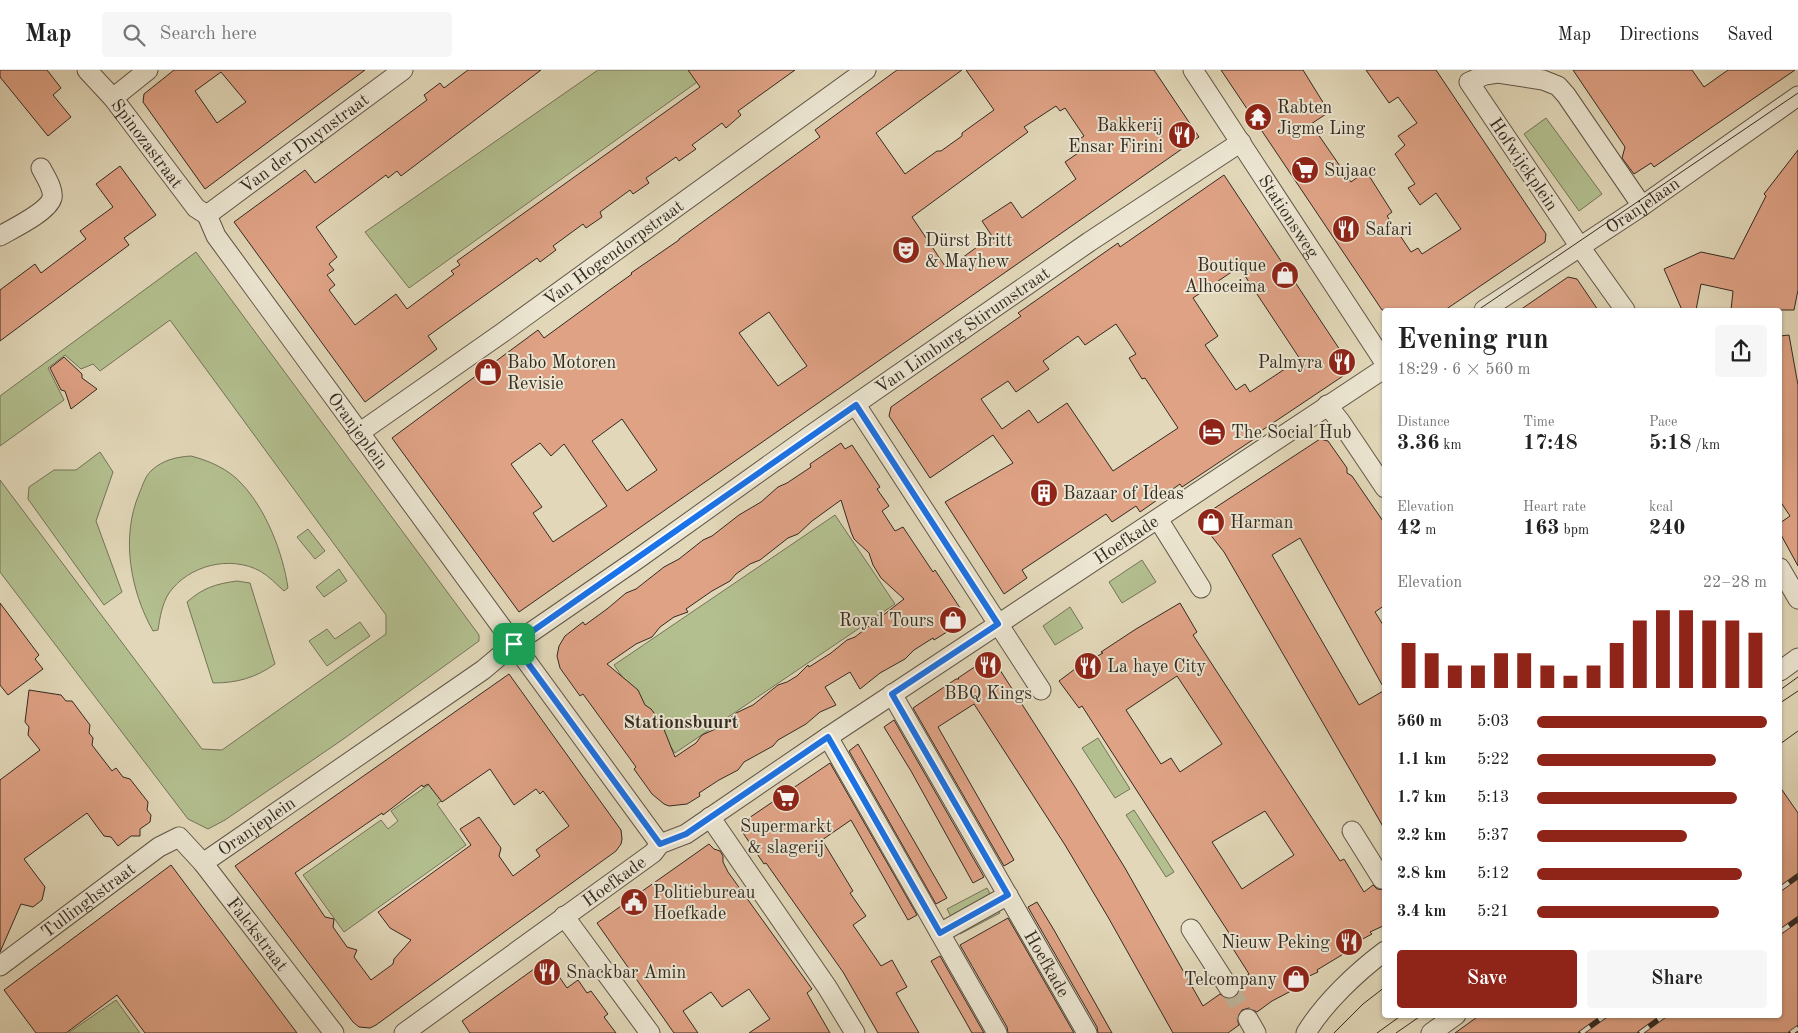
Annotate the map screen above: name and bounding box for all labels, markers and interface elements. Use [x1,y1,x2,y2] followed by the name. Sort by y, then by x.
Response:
[102,12,452,57] search box
[120,21,148,49] icon: search
[25,23,72,47] text: Map
[160,25,257,44] text: Search here
[1558,26,1591,44] text: Map
[1619,26,1699,44] text: Directions
[1727,26,1773,44] text: Saved
[237,91,372,197] street label: Van der Duynstraat
[107,96,186,192] street label: Spinozastraat
[1277,99,1366,138] place label: Rabten Jigme Ling
[1243,102,1273,132] temple icon: Rabten Jigme Ling
[1486,115,1561,215] street label: Hofwijckplein
[1068,117,1163,156] place label: Bakkerij Ensar Firini
[1167,120,1197,150] restaurant icon: Bakkerij Ensar Firini
[1290,155,1320,185] supermarket icon: Sujaac
[1324,162,1376,180] place label: Sujaac
[1254,172,1322,262] street label: Stationsweg
[1603,174,1683,237] street label: Oranjelaan
[541,197,687,310] street label: Van Hogendorpstraat
[1331,214,1361,244] restaurant icon: Safari
[1365,221,1412,239] place label: Safari
[925,232,1012,271] place label: Dürst Britt & Mayhew
[891,235,921,265] theatre icon: Dürst Britt & Mayhew
[1184,257,1266,296] place label: Boutique Alhoceima
[1270,260,1300,290] shop icon: Boutique Alhoceima
[873,264,1053,397] street label: Van Limburg Stirumstraat
[1715,325,1767,377] button: share
[1397,327,1549,355] text: Evening run
[1327,347,1357,377] restaurant icon: Palmyra
[507,354,616,393] place label: Babo Motoren Revisie
[1258,354,1323,372] place label: Palmyra
[473,357,503,387] shop icon: Babo Motoren Revisie
[1397,362,1530,378] text: 18:29 · 6 × 560 m
[324,390,391,473] street label: Oranjeplein
[1397,415,1450,429] text: Distance
[1523,415,1554,429] text: Time
[1649,415,1677,429] text: Pace
[1197,417,1227,447] hotel icon: The Social Hub
[1231,424,1352,442] place label: The Social Hub
[1397,433,1439,454] text: 3.36
[1523,433,1578,454] text: 17:48
[1649,433,1691,454] text: 5:18
[1439,438,1462,452] text: km
[1691,438,1720,452] text: /km
[1029,478,1059,508] building icon: Bazaar of Ideas
[1063,485,1184,503] place label: Bazaar of Ideas
[1397,500,1454,514] text: Elevation
[1523,500,1586,514] text: Heart rate
[1649,500,1673,514] text: kcal
[1196,507,1226,537] shop icon: Harman
[1091,513,1162,568] street label: Hoefkade
[1230,514,1294,532] place label: Harman
[1397,518,1421,539] text: 42
[1523,518,1560,539] text: 163
[1649,518,1686,539] text: 240
[1421,523,1436,537] text: m
[1560,523,1589,537] text: bpm
[1397,575,1462,591] text: Elevation
[1703,575,1767,591] text: 22–28 m
[938,605,968,635] shop icon: Royal Tours
[839,612,934,630] place label: Royal Tours
[493,623,535,665] pin
[500,630,528,658] icon: arrive
[973,650,1003,680] restaurant icon: BBQ Kings
[1073,651,1103,681] restaurant icon: La haye City
[1107,658,1207,676] place label: La haye City
[944,685,1032,703] place label: BBQ Kings
[623,714,739,733] district label: Stationsbuurt
[1397,714,1442,730] text: 560 m
[1477,714,1509,730] text: 5:03
[1397,752,1446,768] text: 1.1 km
[1477,752,1509,768] text: 5:22
[771,783,801,813] supermarket icon: Supermarkt & slagerij
[1397,790,1446,806] text: 1.7 km
[1477,790,1509,806] text: 5:13
[215,794,299,860] street label: Oranjeplein
[740,818,832,857] place label: Supermarkt & slagerij
[1397,828,1446,844] text: 2.2 km
[1477,828,1509,844] text: 5:37
[579,853,649,911] street label: Hoefkade
[38,860,139,942] street label: Tullinghstraat
[1397,866,1446,882] text: 2.8 km
[1477,866,1509,882] text: 5:12
[653,884,756,923] place label: Politiebureau Hoefkade
[619,887,649,917] public building icon: Politiebureau Hoefkade
[223,894,291,975] street label: Falckstraat
[1397,904,1446,920] text: 3.4 km
[1477,904,1509,920] text: 5:21
[1334,927,1364,957] restaurant icon: Nieuw Peking
[1020,928,1072,1000] street label: Hoefkade
[1221,934,1330,952] place label: Nieuw Peking
[1397,950,1577,1008] button: Save
[1587,950,1767,1008] button: Share
[532,957,562,987] restaurant icon: Snackbar Amin
[566,964,686,982] place label: Snackbar Amin
[1281,964,1311,994] shop icon: Telcompany
[1184,971,1277,989] place label: Telcompany

